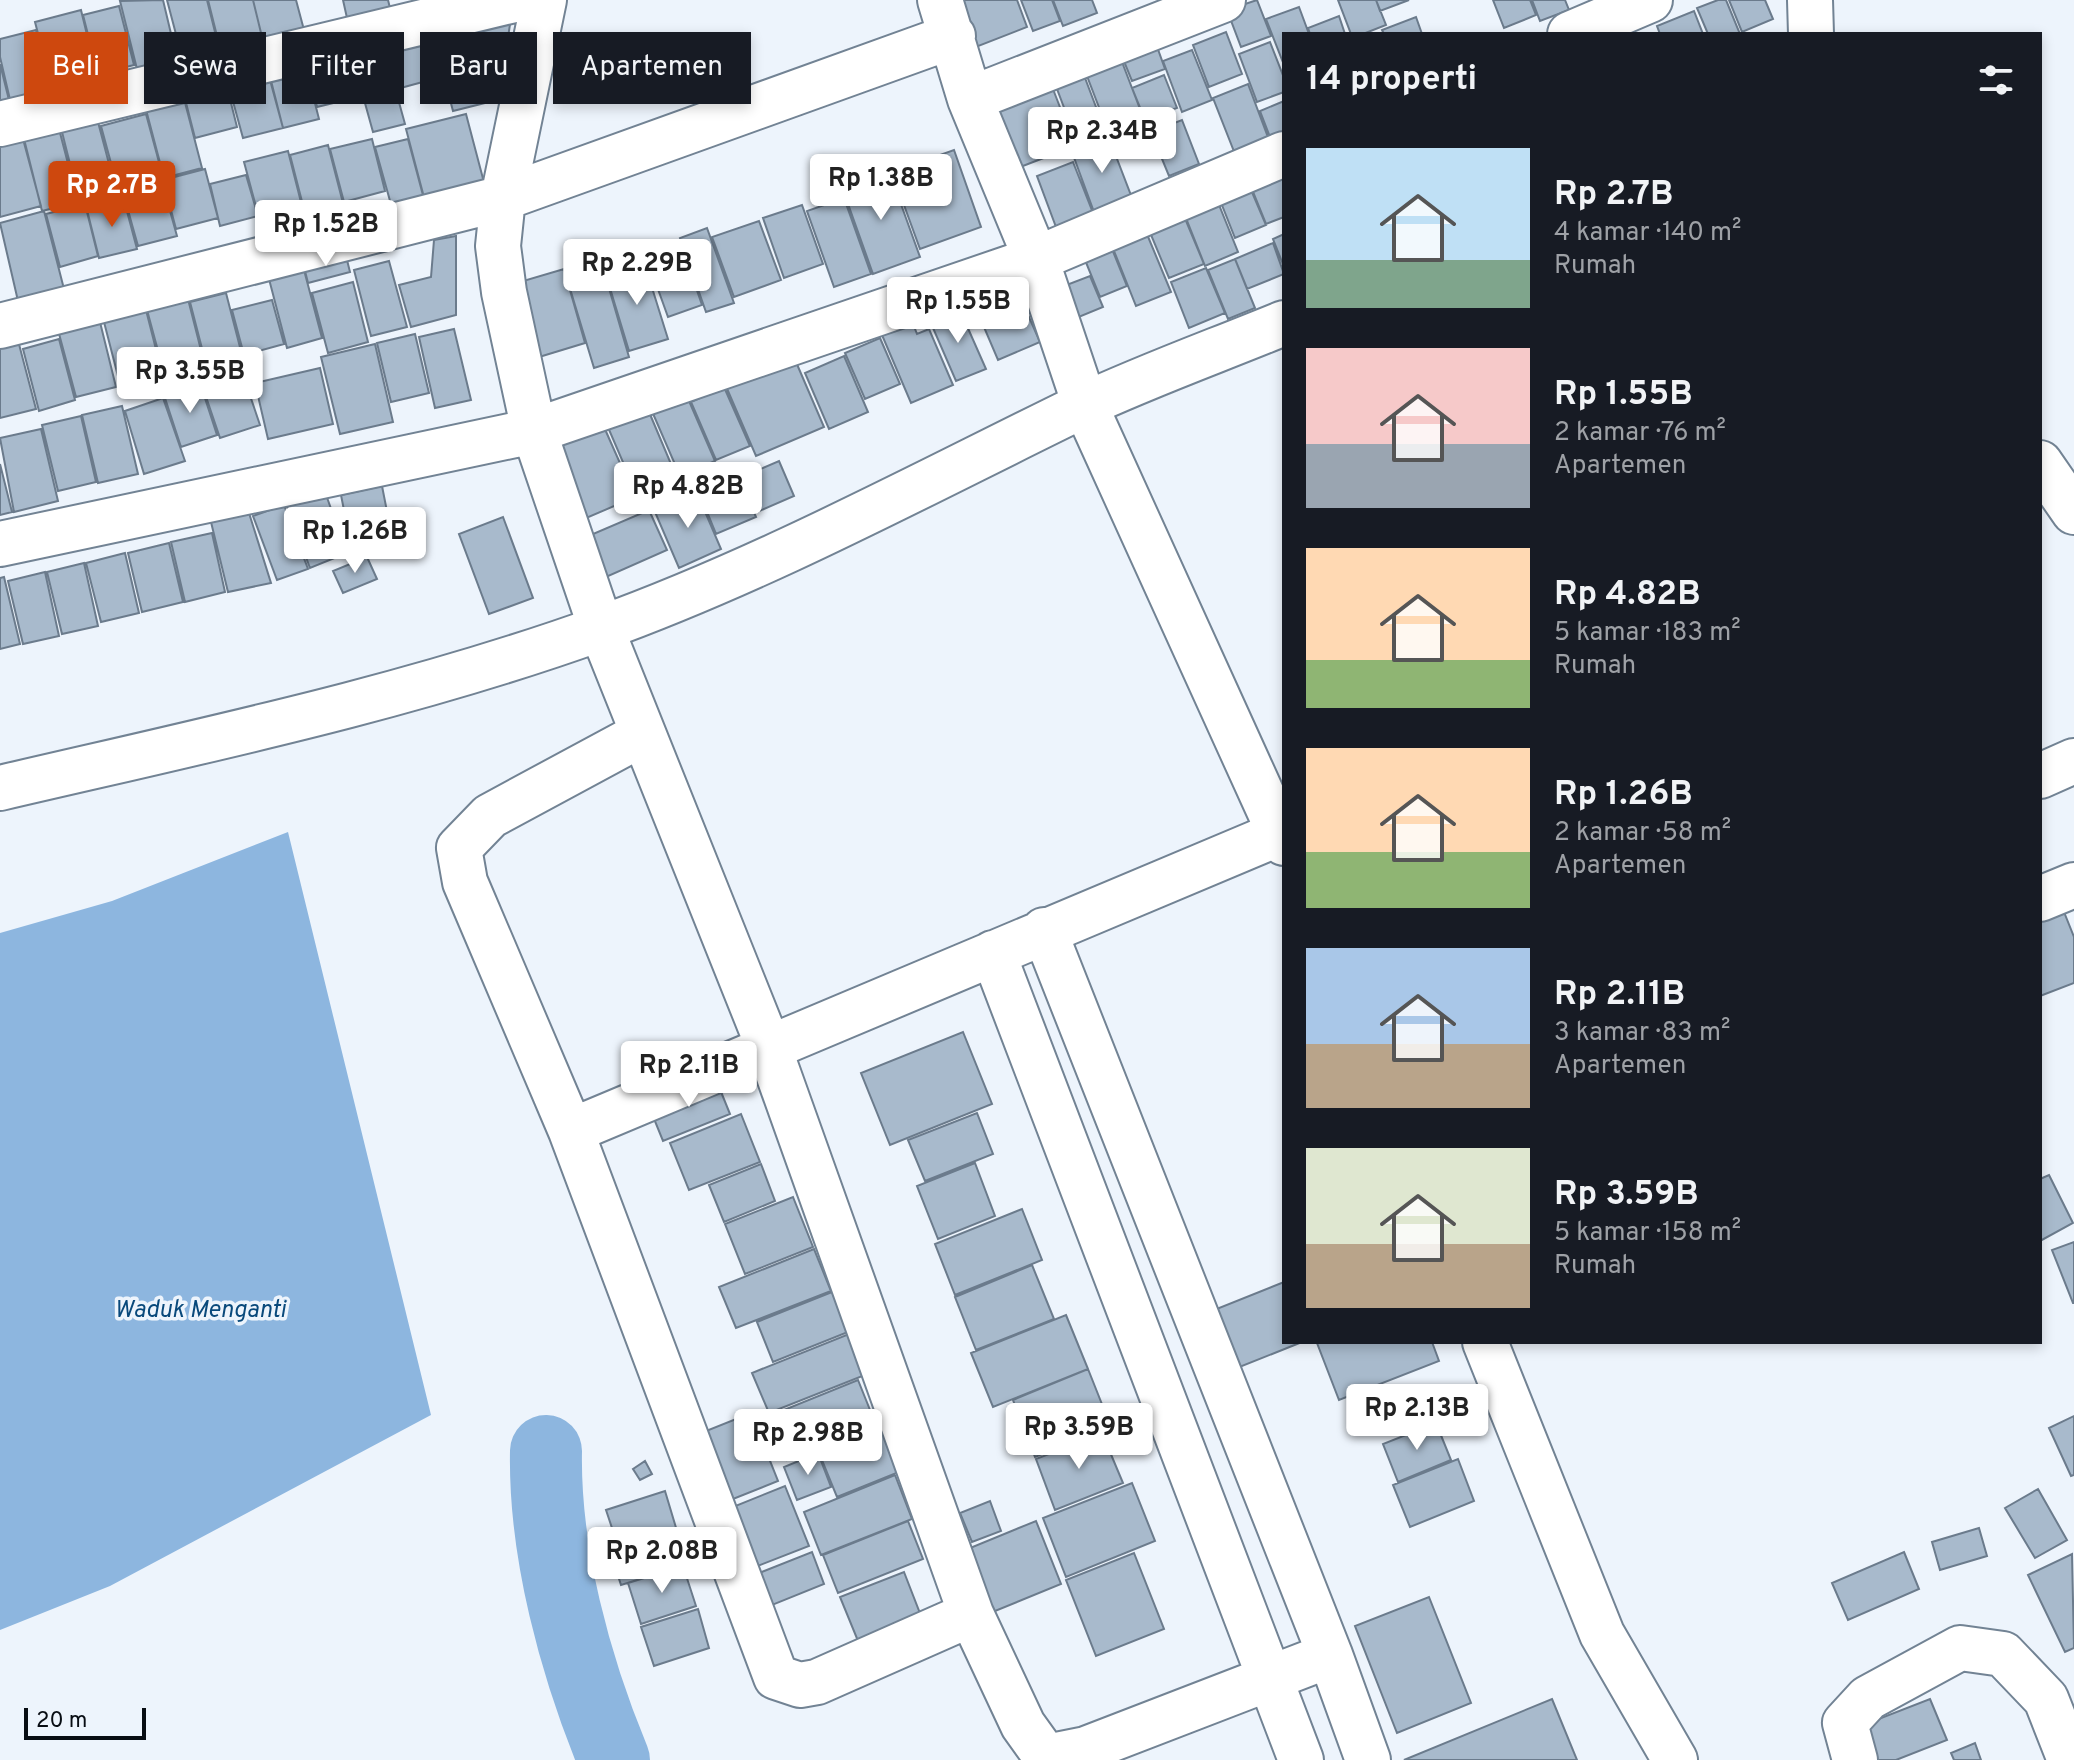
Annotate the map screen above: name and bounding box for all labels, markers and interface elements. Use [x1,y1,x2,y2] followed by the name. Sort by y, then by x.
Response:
[24,32,128,104] chip: Beli
[144,32,266,104] chip: Sewa
[282,32,404,104] chip: Filter
[420,32,537,104] chip: Baru
[553,32,751,104] chip: Apartemen
[1974,58,2018,102] icon: filters
[1306,59,1477,102] text: 14 properti
[1019,107,1185,175] pin: Rp 2.34B
[1046,116,1158,149] text: Rp 2.34B
[798,154,964,222] pin: Rp 1.38B
[38,161,186,229] pin: Rp 2.7B
[828,163,934,196] text: Rp 1.38B
[66,170,158,203] text: Rp 2.7B
[1554,174,1673,217] text: Rp 2.7B
[1370,180,1466,276] icon: home
[243,200,409,268] pin: Rp 1.52B
[273,209,379,242] text: Rp 1.52B
[1554,217,1742,250] text: 4 kamar · 140 m²
[554,239,720,307] pin: Rp 2.29B
[581,248,693,281] text: Rp 2.29B
[1554,250,1636,283] text: Rumah
[875,277,1041,345] pin: Rp 1.55B
[905,286,1011,319] text: Rp 1.55B
[107,347,273,415] pin: Rp 3.55B
[135,356,245,389] text: Rp 3.55B
[1554,374,1693,417] text: Rp 1.55B
[1370,380,1466,476] icon: home
[1554,417,1726,450] text: 2 kamar · 76 m²
[1554,450,1686,483] text: Apartemen
[605,462,771,530] pin: Rp 4.82B
[632,471,744,504] text: Rp 4.82B
[272,507,438,575] pin: Rp 1.26B
[302,516,408,549] text: Rp 1.26B
[1554,574,1701,617] text: Rp 4.82B
[1370,580,1466,676] icon: home
[1554,617,1741,650] text: 5 kamar · 183 m²
[1554,650,1636,683] text: Rumah
[1554,774,1693,817] text: Rp 1.26B
[1370,780,1466,876] icon: home
[1554,817,1731,850] text: 2 kamar · 58 m²
[1554,850,1686,883] text: Apartemen
[1554,974,1685,1017] text: Rp 2.11B
[1370,980,1466,1076] icon: home
[1554,1017,1731,1050] text: 3 kamar · 83 m²
[606,1041,772,1109] pin: Rp 2.11B
[639,1050,739,1083] text: Rp 2.11B
[1554,1050,1686,1083] text: Apartemen
[1554,1174,1699,1217] text: Rp 3.59B
[1370,1180,1466,1276] icon: home
[1554,1217,1741,1250] text: 5 kamar · 158 m²
[1554,1250,1636,1283] text: Rumah
[114,1296,287,1326] water label: Waduk Menganti
[1334,1384,1500,1452] pin: Rp 2.13B
[1364,1393,1470,1426] text: Rp 2.13B
[996,1403,1162,1471] pin: Rp 3.59B
[725,1409,891,1477] pin: Rp 2.98B
[1024,1412,1134,1445] text: Rp 3.59B
[752,1418,864,1451] text: Rp 2.98B
[579,1527,745,1595] pin: Rp 2.08B
[606,1536,718,1569] text: Rp 2.08B
[24,1704,146,1740] scale bar
[36,1708,87,1735] text: 20 m

